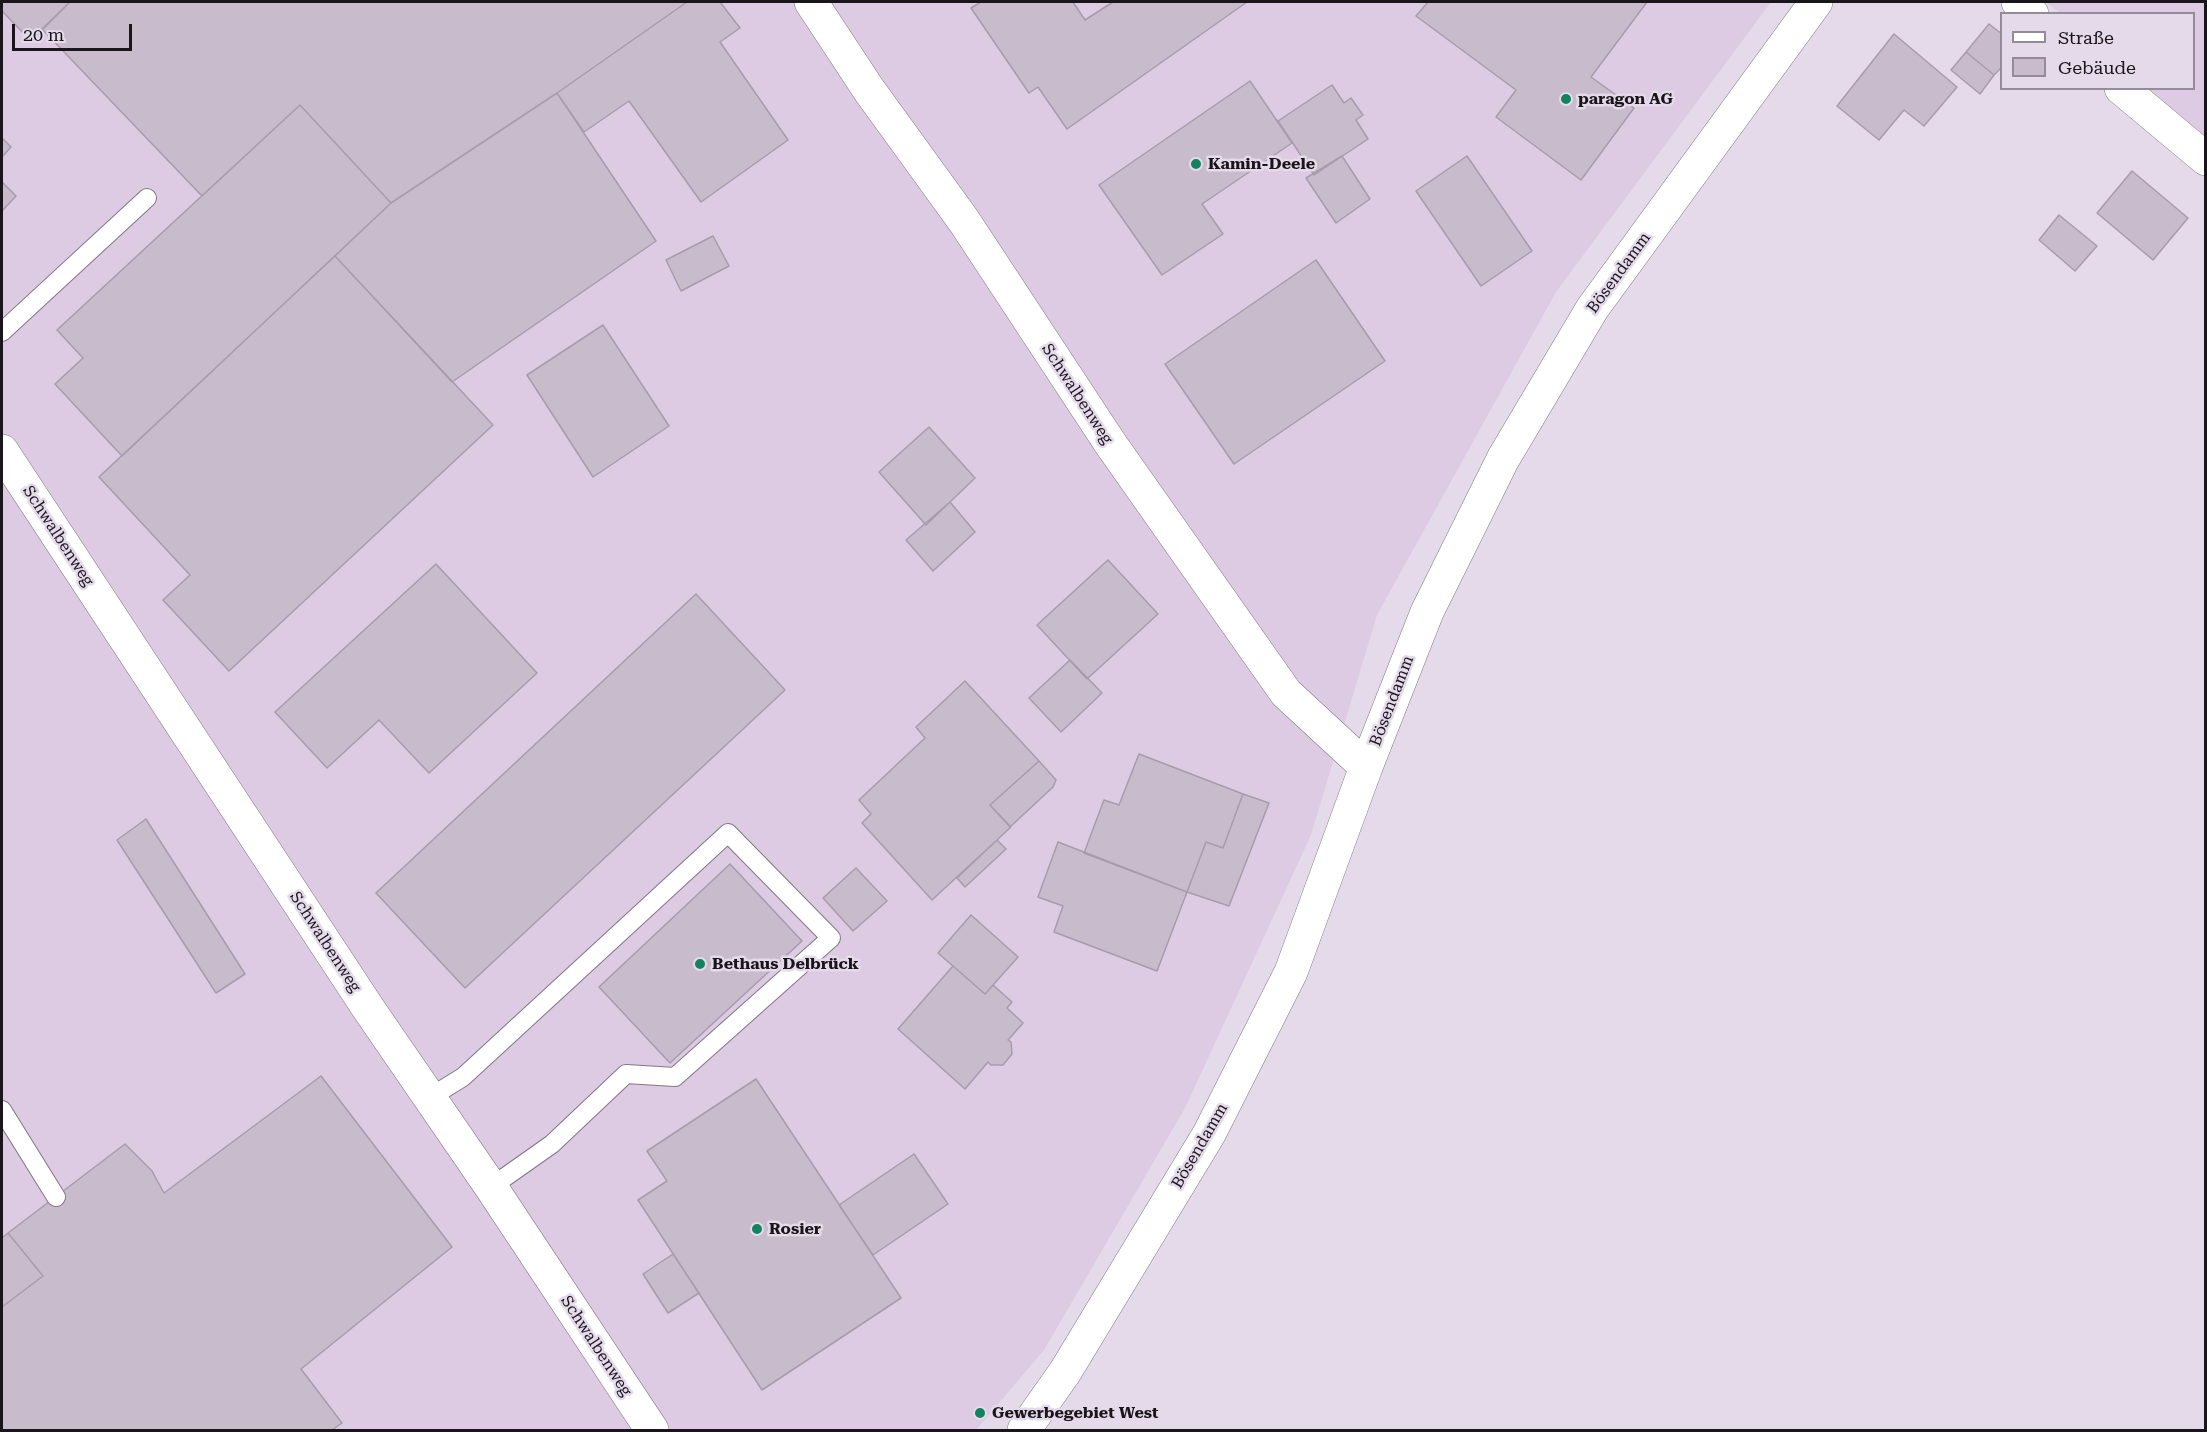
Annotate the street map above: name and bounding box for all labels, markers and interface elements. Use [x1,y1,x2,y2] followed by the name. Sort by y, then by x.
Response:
[15,12,135,50] scale bar
[2000,12,2195,90] legend
[23,24,64,45] text: 20 m
[2058,27,2114,48] text: Straße
[2058,57,2136,78] text: Gebäude
[1578,89,1673,109] place label: paragon AG
[1559,92,1573,106] marker: paragon AG
[1208,154,1315,174] place label: Kamin-Deele
[1189,157,1203,171] marker: Kamin-Deele
[1583,229,1655,317] street label: Bösendamm
[1037,340,1117,448] street label: Schwalbenweg
[18,482,98,590] street label: Schwalbenweg
[1366,653,1418,749] street label: Bösendamm
[285,888,365,996] street label: Schwalbenweg
[712,954,859,974] place label: Bethaus Delbrück
[693,957,707,971] marker: Bethaus Delbrück
[1168,1100,1232,1192] street label: Bösendamm
[769,1219,821,1239] place label: Rosier
[750,1222,764,1236] marker: Rosier
[556,1292,636,1400] street label: Schwalbenweg
[992,1403,1159,1423] place label: Gewerbegebiet West
[973,1406,987,1420] marker: Gewerbegebiet West

